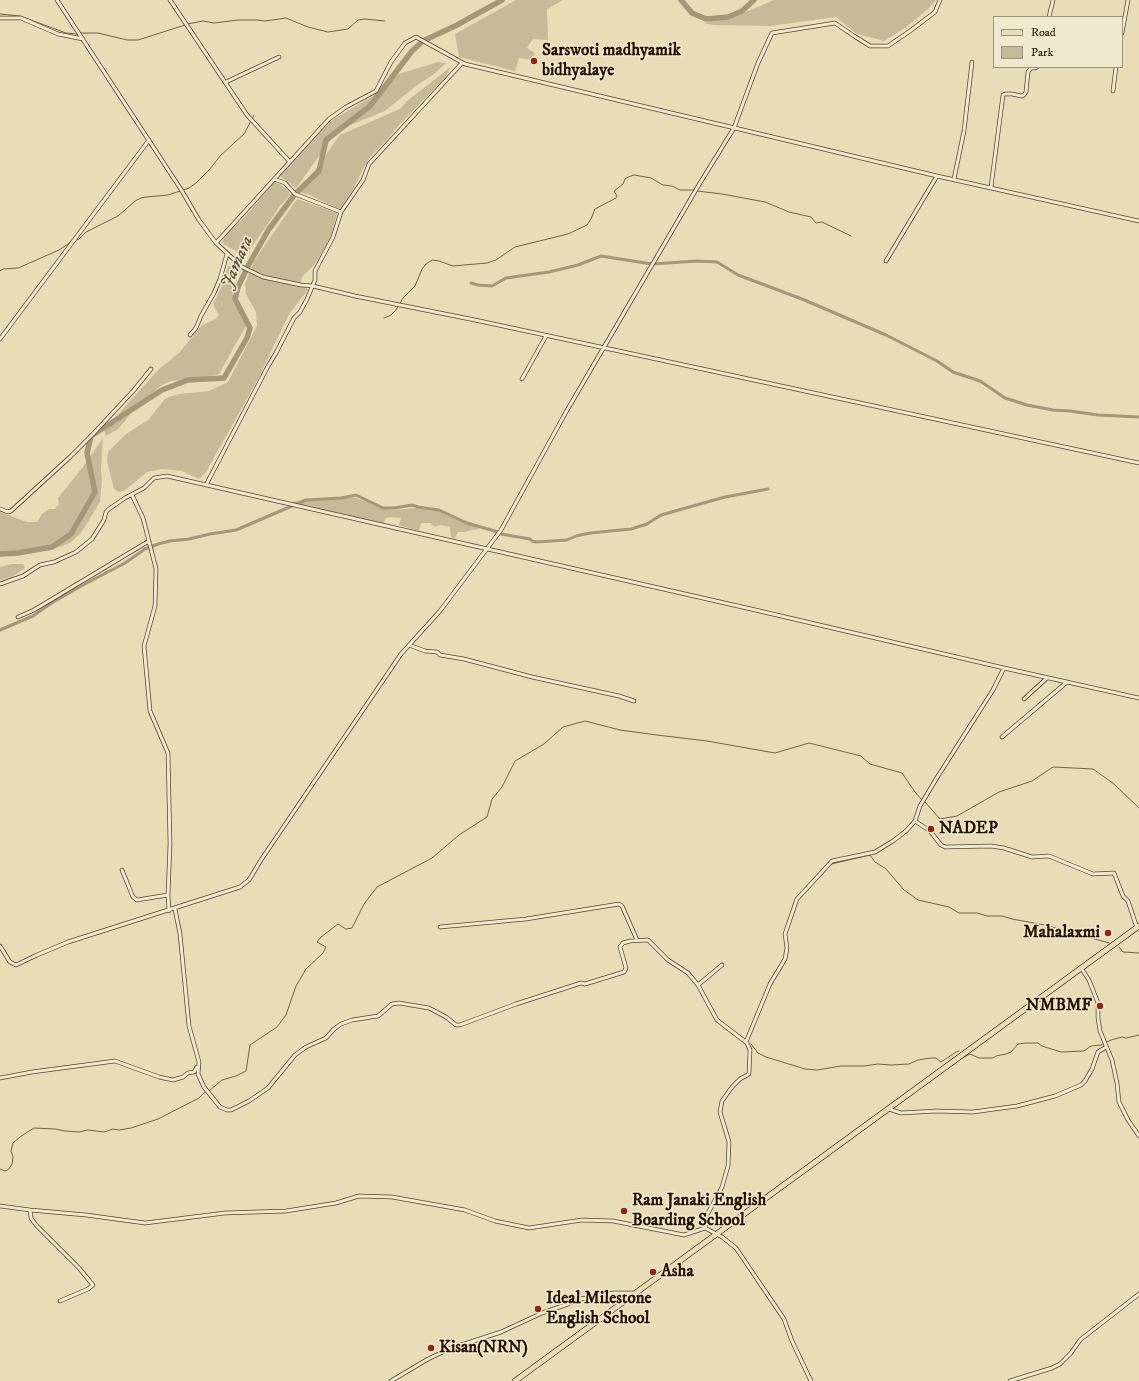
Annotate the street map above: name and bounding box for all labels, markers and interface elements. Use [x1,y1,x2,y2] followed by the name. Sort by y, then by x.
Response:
[993,16,1123,68] legend
[1031,25,1056,40] text: Road
[542,41,681,81] place label: Sarswoti madhyamik bidhyalaye
[1031,45,1053,60] text: Park
[529,56,539,66] marker: Sarswoti madhyamik bidhyalaye
[217,233,259,293] water label: Jamara
[939,819,998,839] place label: NADEP
[926,824,936,834] marker: NADEP
[1023,923,1100,943] place label: Mahalaxmi
[1103,928,1113,938] marker: Mahalaxmi
[1026,996,1092,1016] place label: NMBMF
[1095,1001,1105,1011] marker: NMBMF
[632,1191,766,1231] place label: Ram Janaki English Boarding School
[619,1206,629,1216] marker: Ram Janaki English Boarding School
[661,1262,694,1282] place label: Asha
[648,1267,658,1277] marker: Asha
[546,1289,652,1329] place label: Ideal Milestone English School
[533,1304,543,1314] marker: Ideal Milestone English School
[439,1338,528,1358] place label: Kisan(NRN)
[426,1343,436,1353] marker: Kisan(NRN)

